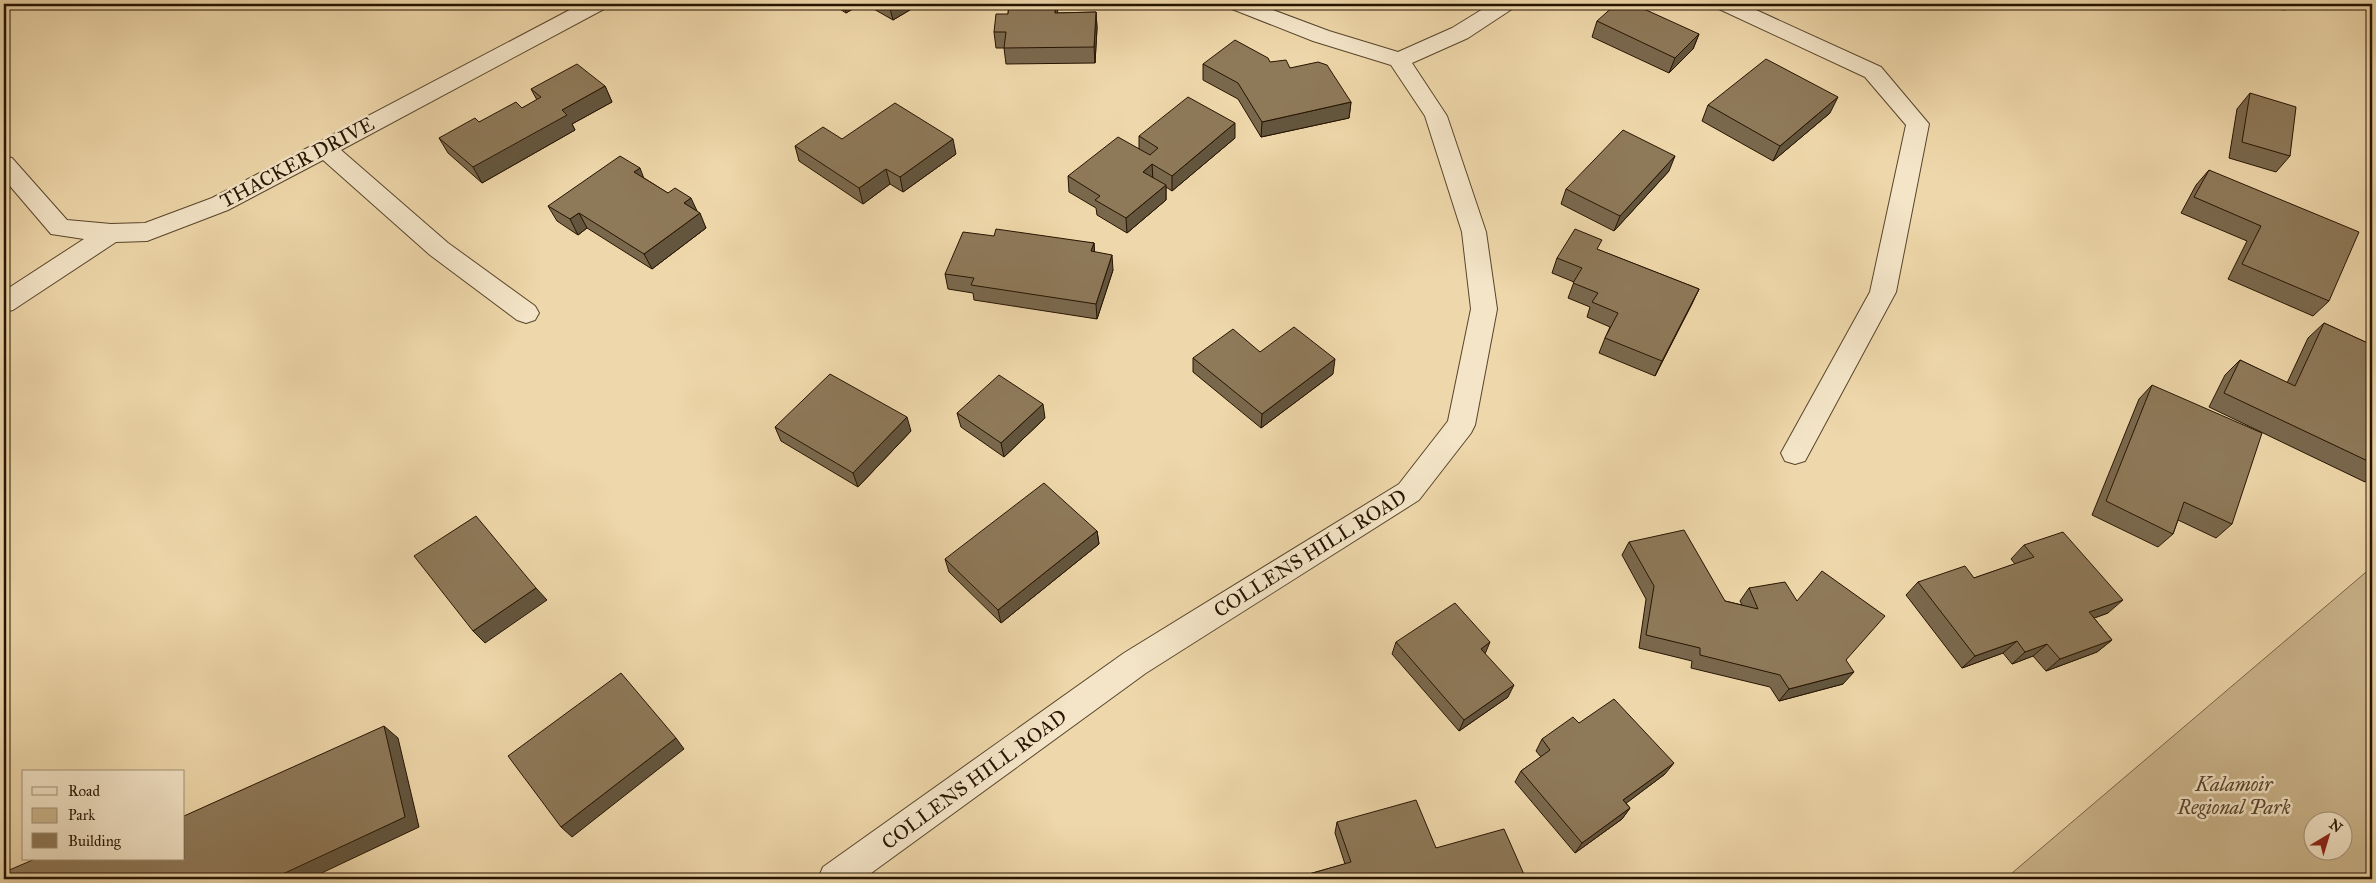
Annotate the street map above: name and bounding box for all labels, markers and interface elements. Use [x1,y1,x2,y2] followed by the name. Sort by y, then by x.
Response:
[216,111,378,213] street label: THACKER DRIVE
[1209,484,1411,622] street label: COLLENS HILL ROAD
[877,704,1071,854] street label: COLLENS HILL ROAD
[22,770,185,860] legend
[2176,772,2291,819] park label: Kalamoir Regional Park
[68,782,100,800] text: Road
[68,806,95,824] text: Park
[2304,810,2354,860] north arrow
[2326,816,2346,837] text: N
[68,832,122,850] text: Building

